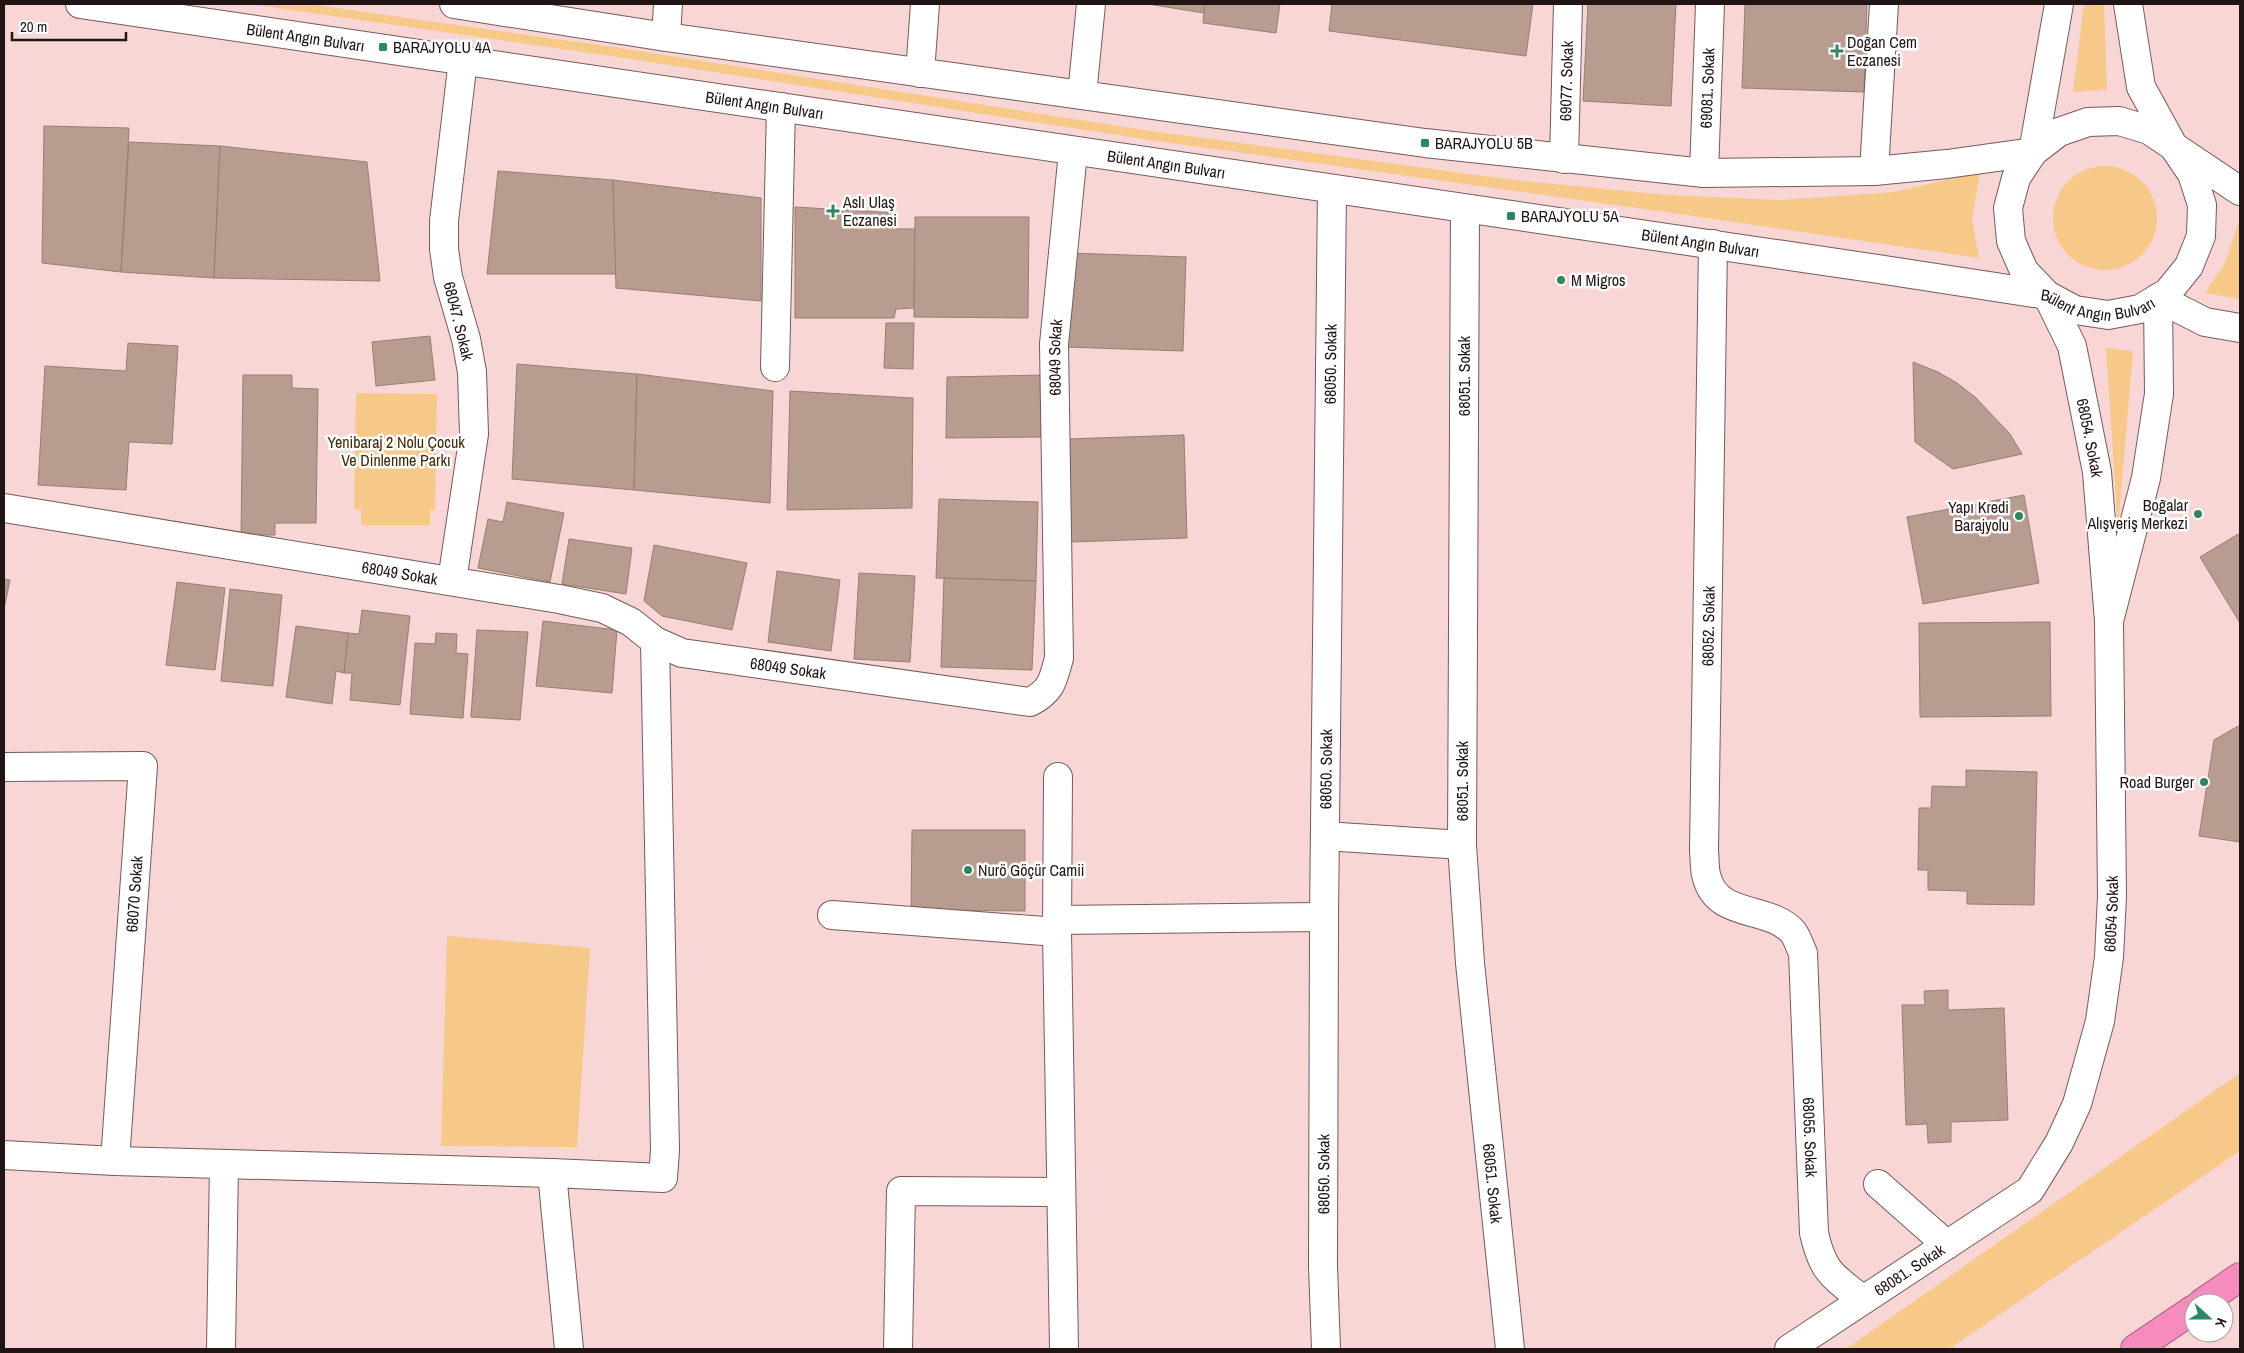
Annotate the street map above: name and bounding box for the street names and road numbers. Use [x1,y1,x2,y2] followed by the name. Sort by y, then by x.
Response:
[245,18,366,57] street label: Bülent Angın Bulvarı
[1554,40,1578,121] street label: 69077. Sokak
[1695,47,1719,129] street label: 69081. Sokak
[704,85,825,124] street label: Bülent Angın Bulvarı
[1106,145,1227,184] street label: Bülent Angın Bulvarı
[1640,223,1761,262] street label: Bülent Angın Bulvarı
[439,279,479,363] street label: 68047. Sokak
[2039,283,2159,326] street label: Bülent Angın Bulvarı
[1043,318,1067,396] street label: 68049 Sokak
[1319,323,1342,404] street label: 68050. Sokak
[1453,335,1475,416] street label: 68051. Sokak
[2072,396,2108,479] street label: 68054. Sokak
[360,556,440,590] street label: 68049 Sokak
[1696,585,1720,666] street label: 68052. Sokak
[749,652,828,684] street label: 68049 Sokak
[1314,728,1337,809] street label: 68050. Sokak
[1451,740,1473,821] street label: 68051. Sokak
[120,855,148,933] street label: 68070 Sokak
[2098,875,2123,953] street label: 68054 Sokak
[1798,1097,1823,1178] street label: 68055. Sokak
[1312,1133,1334,1214] street label: 68050. Sokak
[1478,1142,1508,1225] street label: 68051. Sokak
[1870,1238,1949,1301] street label: 68081. Sokak

